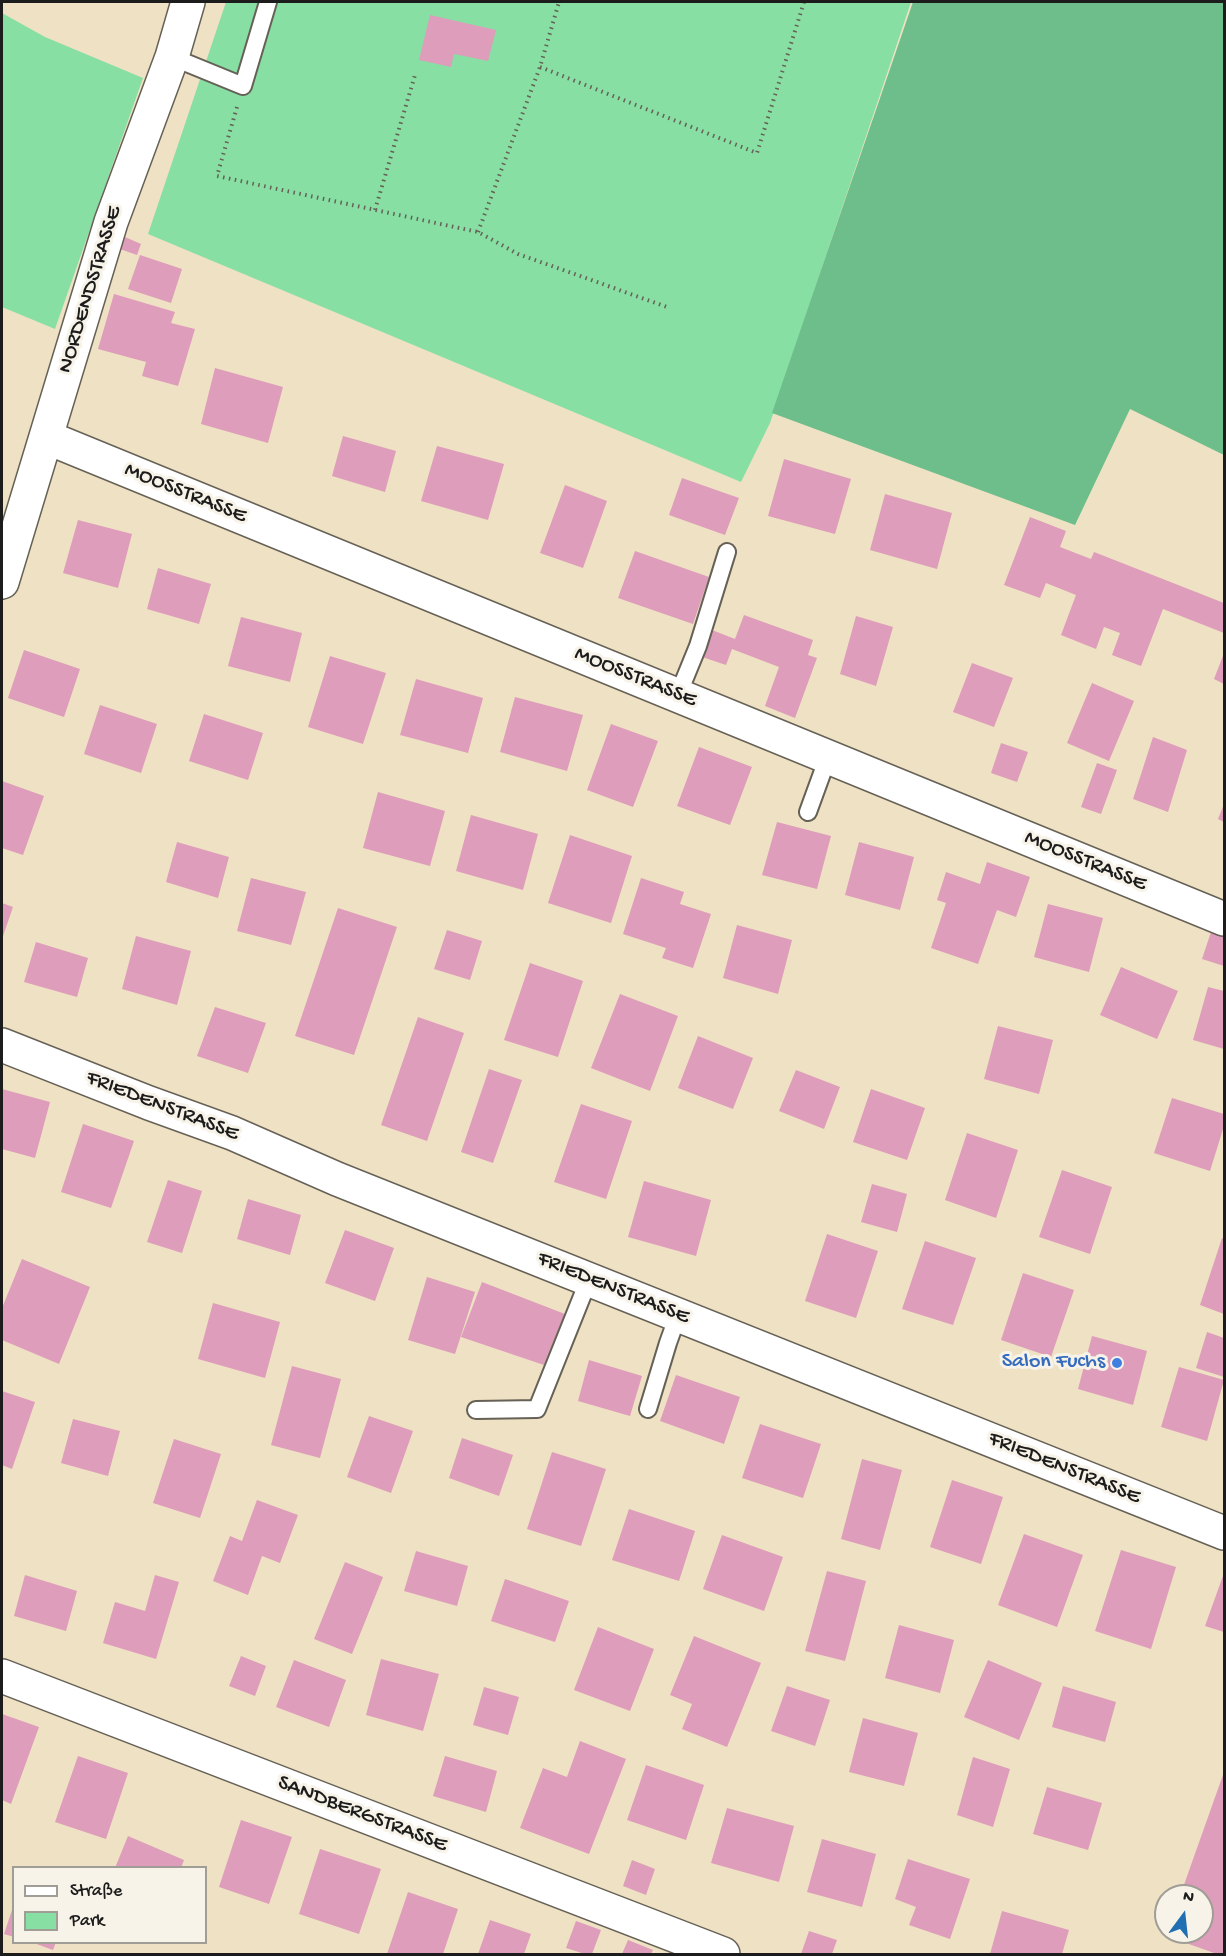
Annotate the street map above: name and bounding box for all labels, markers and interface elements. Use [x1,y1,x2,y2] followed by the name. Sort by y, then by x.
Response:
[53,203,129,377] street label: NORDENDSTRASSE
[120,458,250,530] street label: MOOSSTRASSE
[570,642,700,714] street label: MOOSSTRASSE
[1020,826,1150,898] street label: MOOSSTRASSE
[82,1066,242,1148] street label: FRIEDENSTRASSE
[533,1247,693,1331] street label: FRIEDENSTRASSE
[1002,1350,1105,1376] place label: Salon Fuchs
[1110,1356,1124,1370] marker: Salon Fuchs
[984,1427,1144,1511] street label: FRIEDENSTRASSE
[273,1771,451,1859] street label: SANDBERGSTRASSE
[12,1866,207,1944] legend
[70,1881,122,1902] text: Straße
[1154,1884,1214,1944] north arrow
[1181,1888,1196,1909] text: N
[70,1911,104,1932] text: Park

